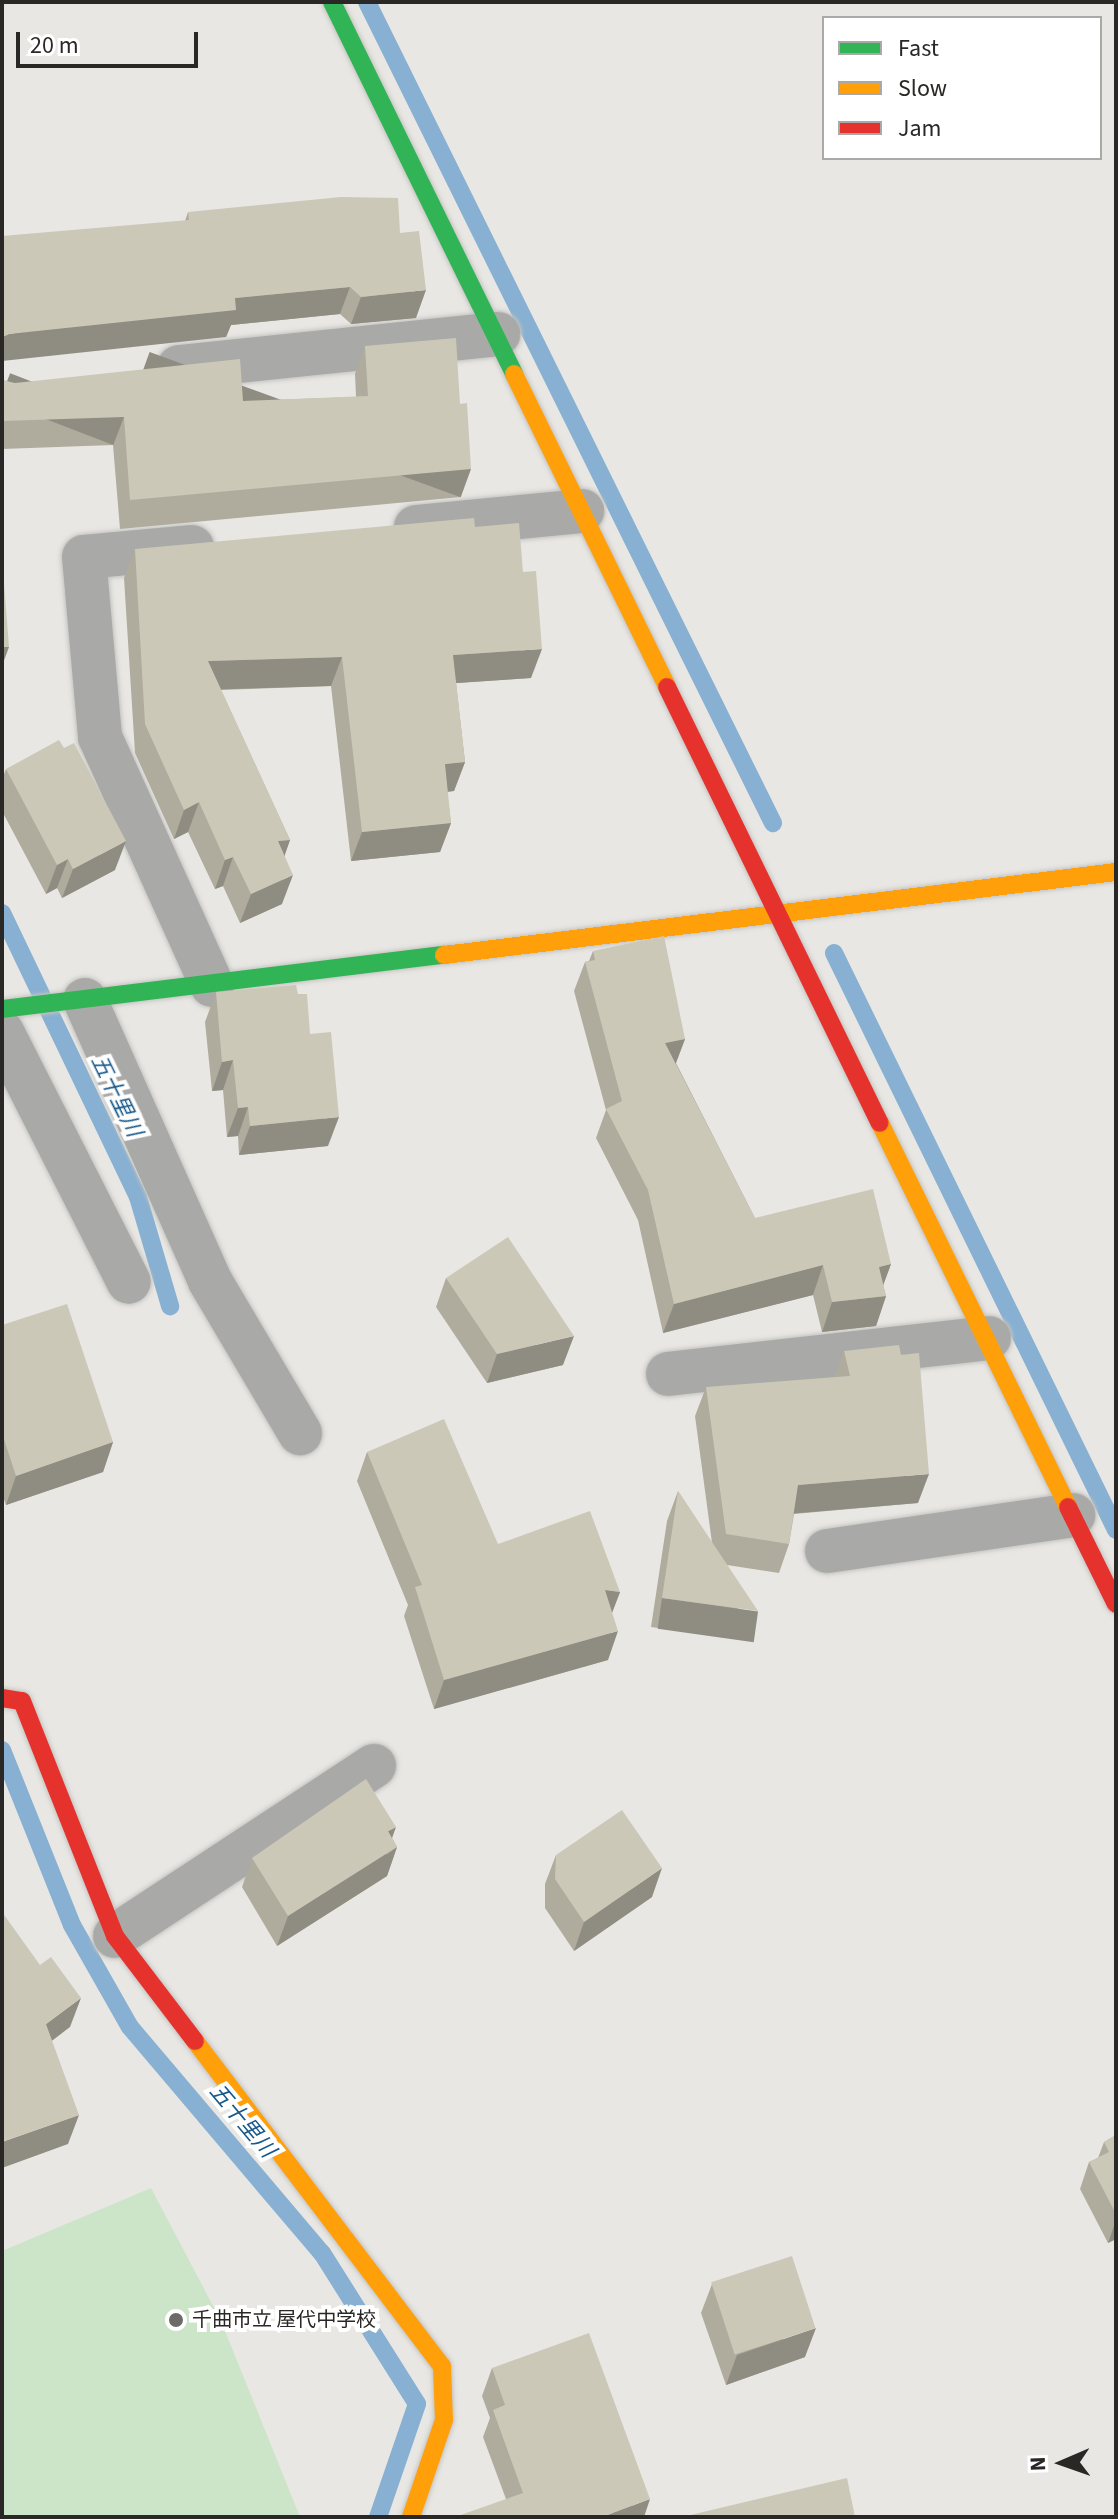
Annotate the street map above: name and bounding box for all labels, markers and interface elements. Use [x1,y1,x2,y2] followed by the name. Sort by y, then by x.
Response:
[20,16,202,66] scale bar
[822,16,1102,160] legend
[30,28,79,63] text: 20 m
[898,31,939,66] text: Fast
[898,71,947,106] text: Slow
[898,111,942,146] text: Jam
[85,1051,147,1141] water label: 五十里川
[204,2079,280,2163] water label: 五十里川
[192,2308,376,2332] place label: 千曲市立 屋代中学校
[167,2311,185,2329] marker: 千曲市立 屋代中学校
[1022,2423,1102,2503] north arrow
[1022,2456,1054,2472] text: N

